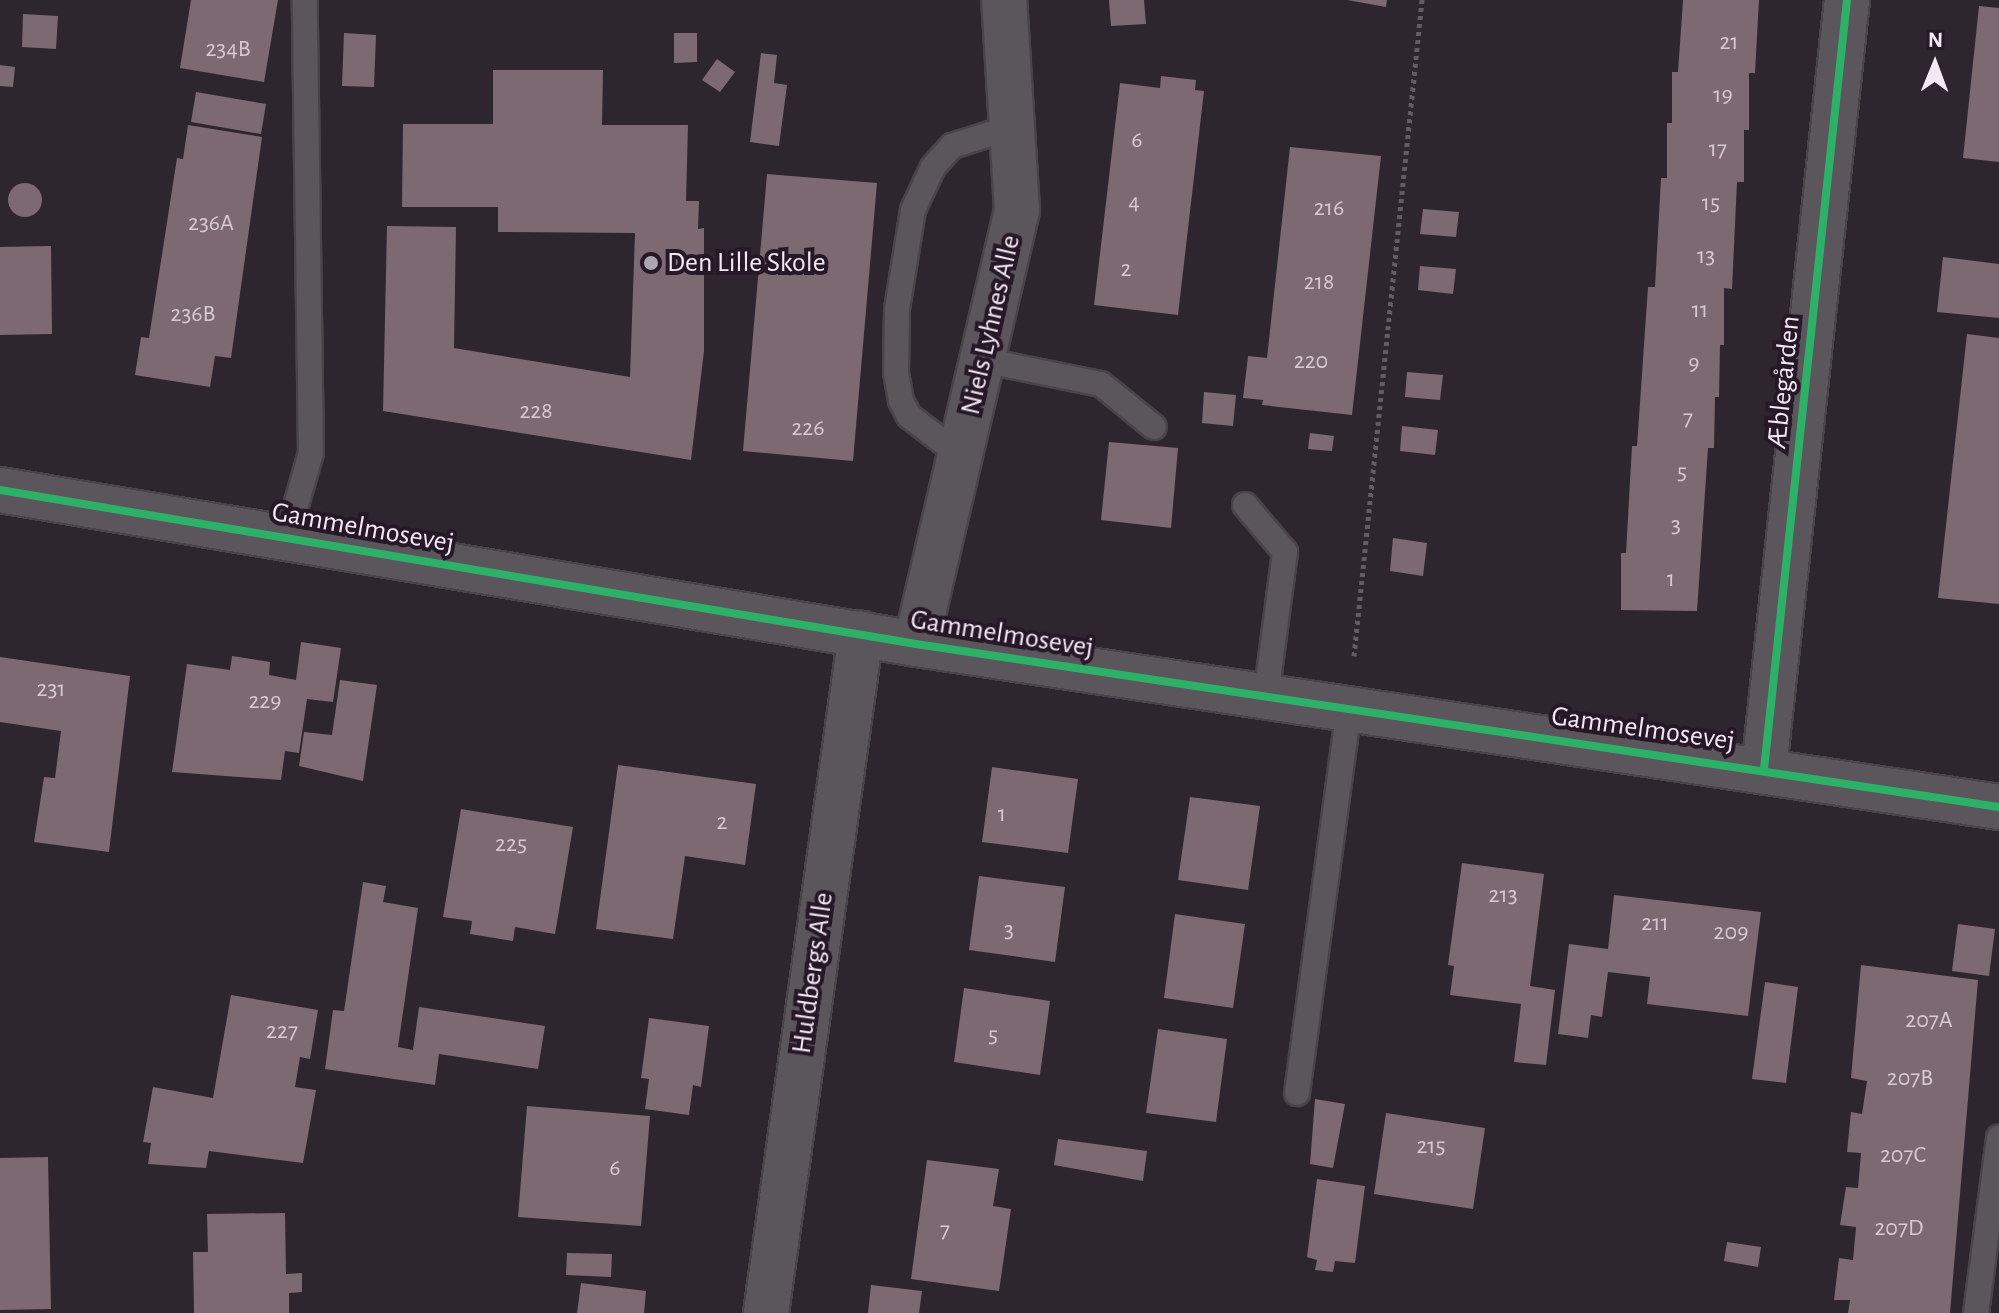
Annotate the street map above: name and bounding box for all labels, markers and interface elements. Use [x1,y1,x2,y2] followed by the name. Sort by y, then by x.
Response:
[1895,24,1975,104] north arrow
[1719,29,1739,57] house number: 21
[1928,29,1943,51] text: N
[205,36,251,64] house number: 234B
[1713,82,1733,110] house number: 19
[1131,127,1143,155] house number: 6
[1709,136,1727,164] house number: 17
[1128,189,1140,217] house number: 4
[1702,190,1720,218] house number: 15
[1314,195,1344,223] house number: 216
[188,210,234,238] house number: 236A
[954,232,1028,418] street label: Niels Lyhnes Alle
[1697,243,1715,271] house number: 13
[667,246,826,280] place label: Den Lille Skole
[642,254,660,272] marker: Den Lille Skole
[1121,256,1131,284] house number: 2
[1304,269,1334,297] house number: 218
[1692,297,1708,325] house number: 11
[171,301,215,329] house number: 236B
[1760,314,1808,450] street label: Æblegården
[1294,348,1328,376] house number: 220
[1688,350,1700,378] house number: 9
[519,398,553,426] house number: 228
[1683,405,1693,433] house number: 7
[791,415,825,443] house number: 226
[1677,459,1687,487] house number: 5
[269,495,457,561] street label: Gammelmosevej
[1671,512,1681,540] house number: 3
[1667,566,1675,594] house number: 1
[908,603,1096,665] street label: Gammelmosevej
[36,676,66,704] house number: 231
[248,688,282,716] house number: 229
[1549,700,1737,758] street label: Gammelmosevej
[998,801,1006,829] house number: 1
[717,809,727,837] house number: 2
[495,831,527,859] house number: 225
[1488,882,1518,910] house number: 213
[785,890,841,1056] street label: Huldbergs Alle
[1641,910,1669,938] house number: 211
[1004,917,1014,945] house number: 3
[1714,919,1748,947] house number: 209
[1905,1007,1953,1035] house number: 207A
[266,1018,298,1046] house number: 227
[988,1022,998,1050] house number: 5
[1887,1065,1933,1093] house number: 207B
[1416,1133,1446,1161] house number: 215
[1880,1142,1926,1170] house number: 207C
[609,1155,621,1183] house number: 6
[1874,1215,1924,1243] house number: 207D
[940,1217,950,1245] house number: 7

